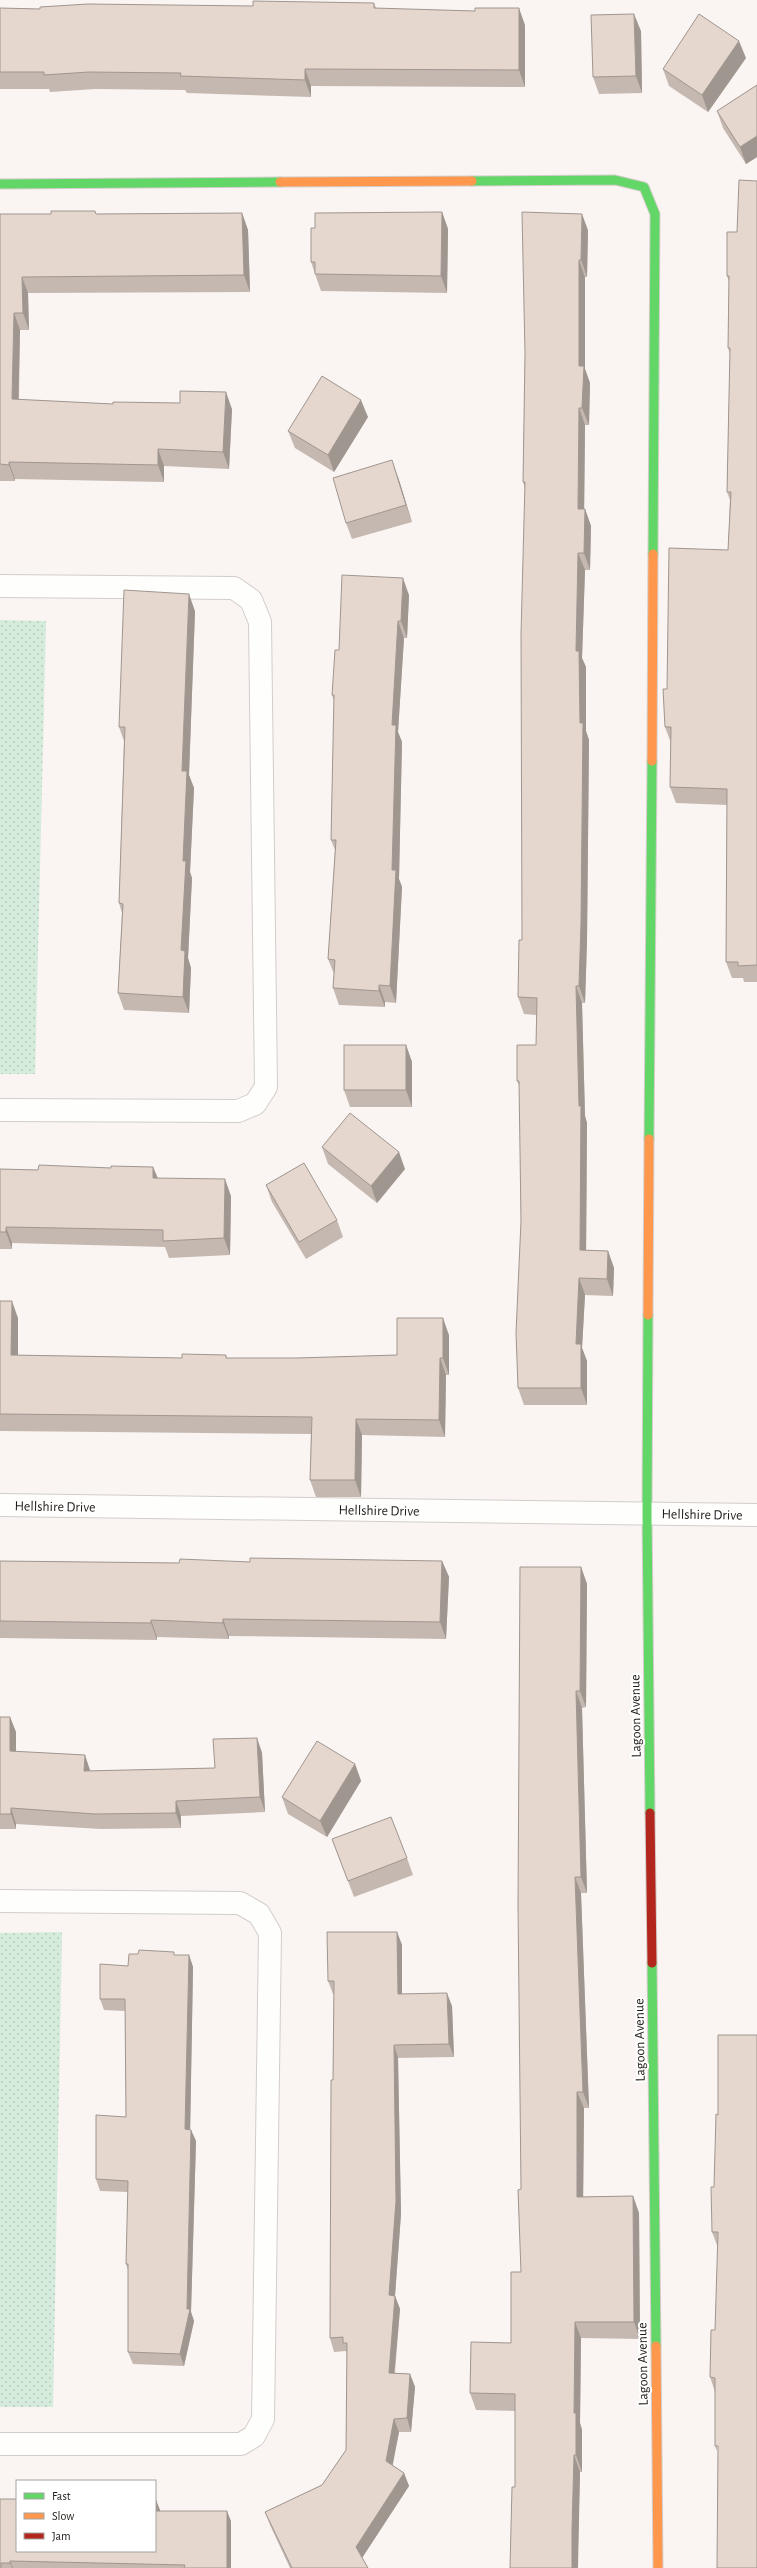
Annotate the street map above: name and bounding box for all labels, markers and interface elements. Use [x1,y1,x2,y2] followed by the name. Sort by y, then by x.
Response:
[14,1499,96,1515] street label: Hellshire Drive
[338,1503,420,1519] street label: Hellshire Drive
[661,1507,743,1523] street label: Hellshire Drive
[628,1674,644,1758] street label: Lagoon Avenue
[632,1998,648,2082] street label: Lagoon Avenue
[635,2322,651,2406] street label: Lagoon Avenue
[16,2480,156,2552] legend
[52,2490,71,2502] text: Fast
[52,2510,74,2522] text: Slow
[52,2530,71,2542] text: Jam

